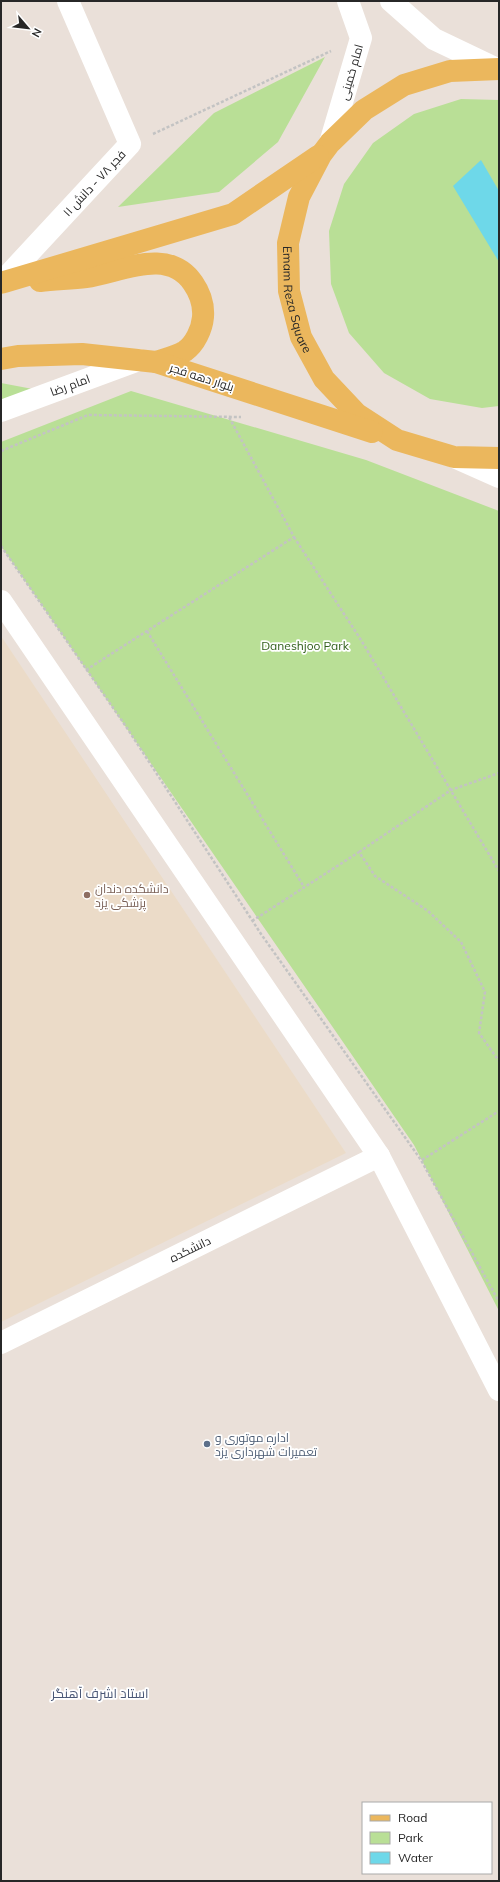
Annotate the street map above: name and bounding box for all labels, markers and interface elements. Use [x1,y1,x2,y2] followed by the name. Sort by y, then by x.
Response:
[8,8,48,48] north arrow
[29,26,45,40] text: N
[336,42,367,102] street label: امام خمینی
[59,147,129,219] street label: فجر ۷۸ - دانش ۱۱
[281,246,316,355] street label: Emam Reza Square
[167,359,236,394] street label: بلوار دهه فجر
[48,371,92,400] street label: امام رضا
[261,638,350,653] park label: Daneshjoo Park
[95,881,169,912] place label: دانشکده دندان پزشکی یزد
[82,890,92,900] marker: دانشکده دندان پزشکی یزد
[167,1233,213,1265] street label: دانشکده
[215,1430,318,1459] place label: اداره موتوری و تعمیرات شهرداری یزد
[202,1439,212,1449] marker: اداره موتوری و تعمیرات شهرداری یزد
[50,1685,149,1701] district label: استاد اشرف آهنگر
[362,1802,492,1874] legend
[398,1810,427,1825] text: Road
[398,1830,424,1845] text: Park
[398,1850,434,1865] text: Water

